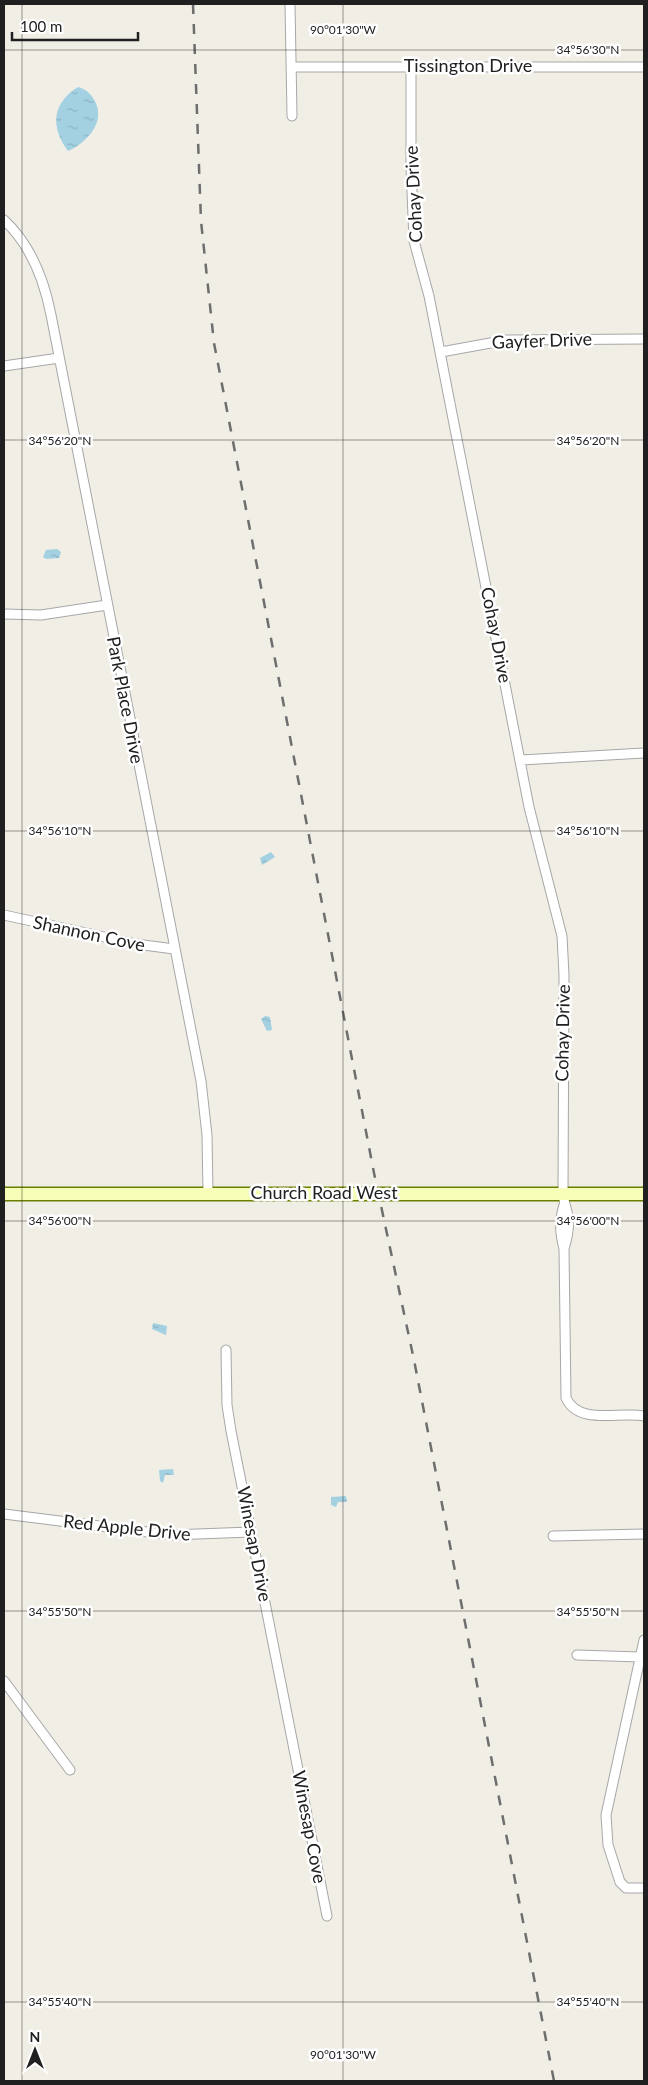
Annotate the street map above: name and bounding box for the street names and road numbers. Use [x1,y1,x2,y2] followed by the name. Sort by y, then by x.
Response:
[404,54,532,76] street label: Tissington Drive
[399,145,427,243] street label: Cohay Drive
[491,327,592,353] street label: Gayfer Drive
[477,585,517,685] street label: Cohay Drive
[103,634,149,765] street label: Park Place Drive
[31,910,147,956] street label: Shannon Cove
[550,984,574,1082] street label: Cohay Drive
[250,1181,398,1203] street label: Church Road West
[233,1484,277,1603] street label: Winesap Drive
[62,1509,192,1545] street label: Red Apple Drive
[288,1769,332,1885] street label: Winesap Cove

